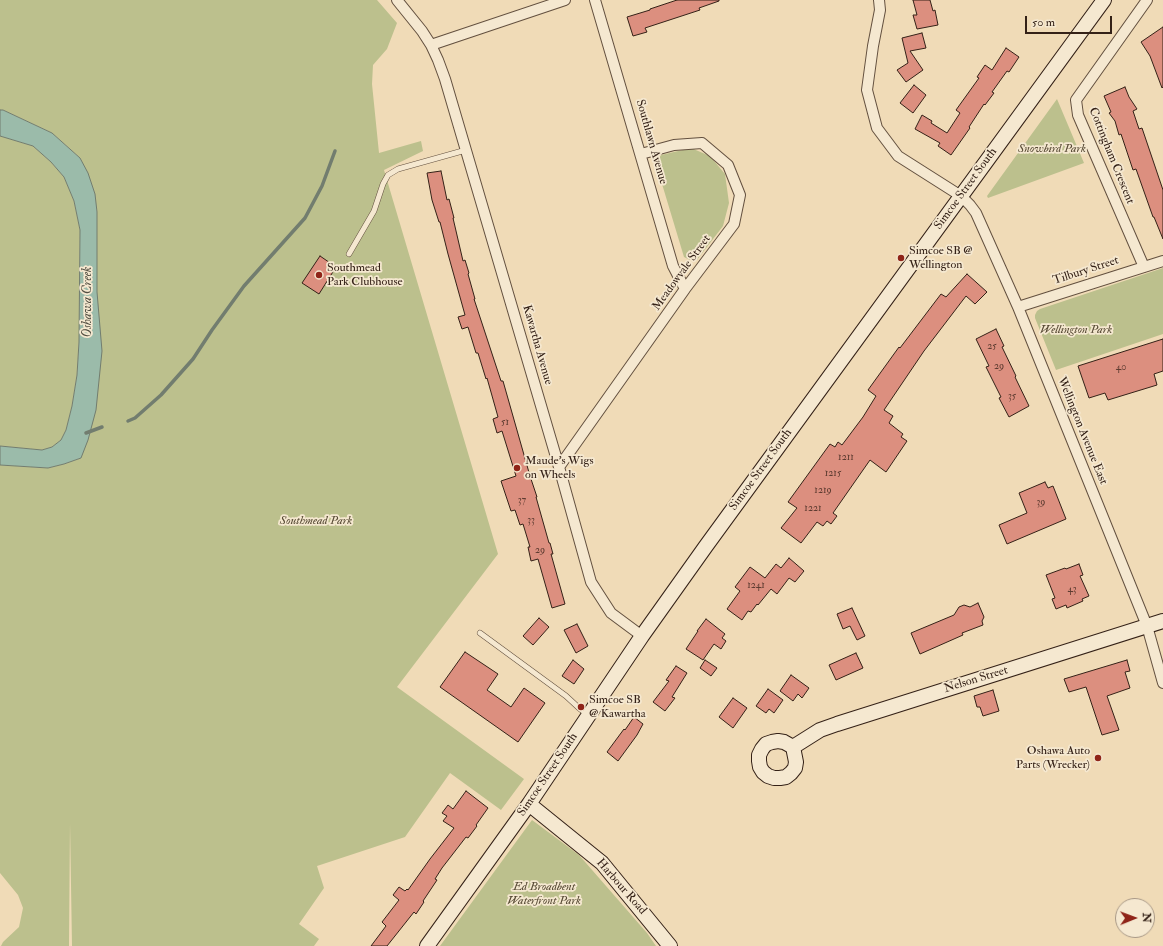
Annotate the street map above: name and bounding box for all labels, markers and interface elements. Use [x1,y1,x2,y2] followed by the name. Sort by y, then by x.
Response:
[1027,8,1114,34] scale bar
[1032,15,1055,30] text: 50 m
[632,98,670,186] street label: Southlawn Avenue
[1085,106,1137,206] street label: Cottingham Crescent
[1018,142,1086,156] park label: Snowbird Park
[932,145,1000,233] street label: Simcoe Street South
[650,232,714,314] street label: Meadowvale Street
[909,244,972,272] place label: Simcoe SB @ Wellington
[896,253,906,263] marker: Simcoe SB @ Wellington
[1051,254,1121,288] street label: Tilbury Street
[327,261,403,289] place label: Southmead Park Clubhouse
[80,267,96,337] water label: Oshawa Creek
[314,270,324,280] marker: Southmead Park Clubhouse
[519,303,555,387] street label: Kawartha Avenue
[1040,323,1112,337] park label: Wellington Park
[987,341,997,353] house number: 25
[994,361,1004,373] house number: 29
[1116,362,1126,374] house number: 40
[1054,375,1110,487] street label: Wellington Avenue East
[1008,391,1016,403] house number: 35
[501,417,509,429] house number: 51
[727,426,795,514] street label: Simcoe Street South
[838,452,854,464] house number: 1211
[525,454,594,482] place label: Maude's Wigs on Wheels
[512,463,522,473] marker: Maude's Wigs on Wheels
[825,468,841,480] house number: 1215
[814,485,832,497] house number: 1219
[518,495,526,507] house number: 37
[1037,497,1045,509] house number: 39
[804,503,822,515] house number: 1221
[280,514,352,528] park label: Southmead Park
[527,515,535,527] house number: 33
[535,545,545,557] house number: 29
[747,580,765,592] house number: 1241
[1067,584,1077,596] house number: 43
[942,663,1010,697] street label: Nelson Street
[589,693,646,721] place label: Simcoe SB @ Kawartha
[576,702,586,712] marker: Simcoe SB @ Kawartha
[515,731,581,819] street label: Simcoe Street South
[1016,744,1090,772] place label: Oshawa Auto Parts (Wrecker)
[1093,753,1103,763] marker: Oshawa Auto Parts (Wrecker)
[593,856,649,918] street label: Harbour Road
[507,880,581,908] park label: Ed Broadbent Waterfront Park
[1115,898,1155,938] north arrow
[1140,913,1153,923] text: N

